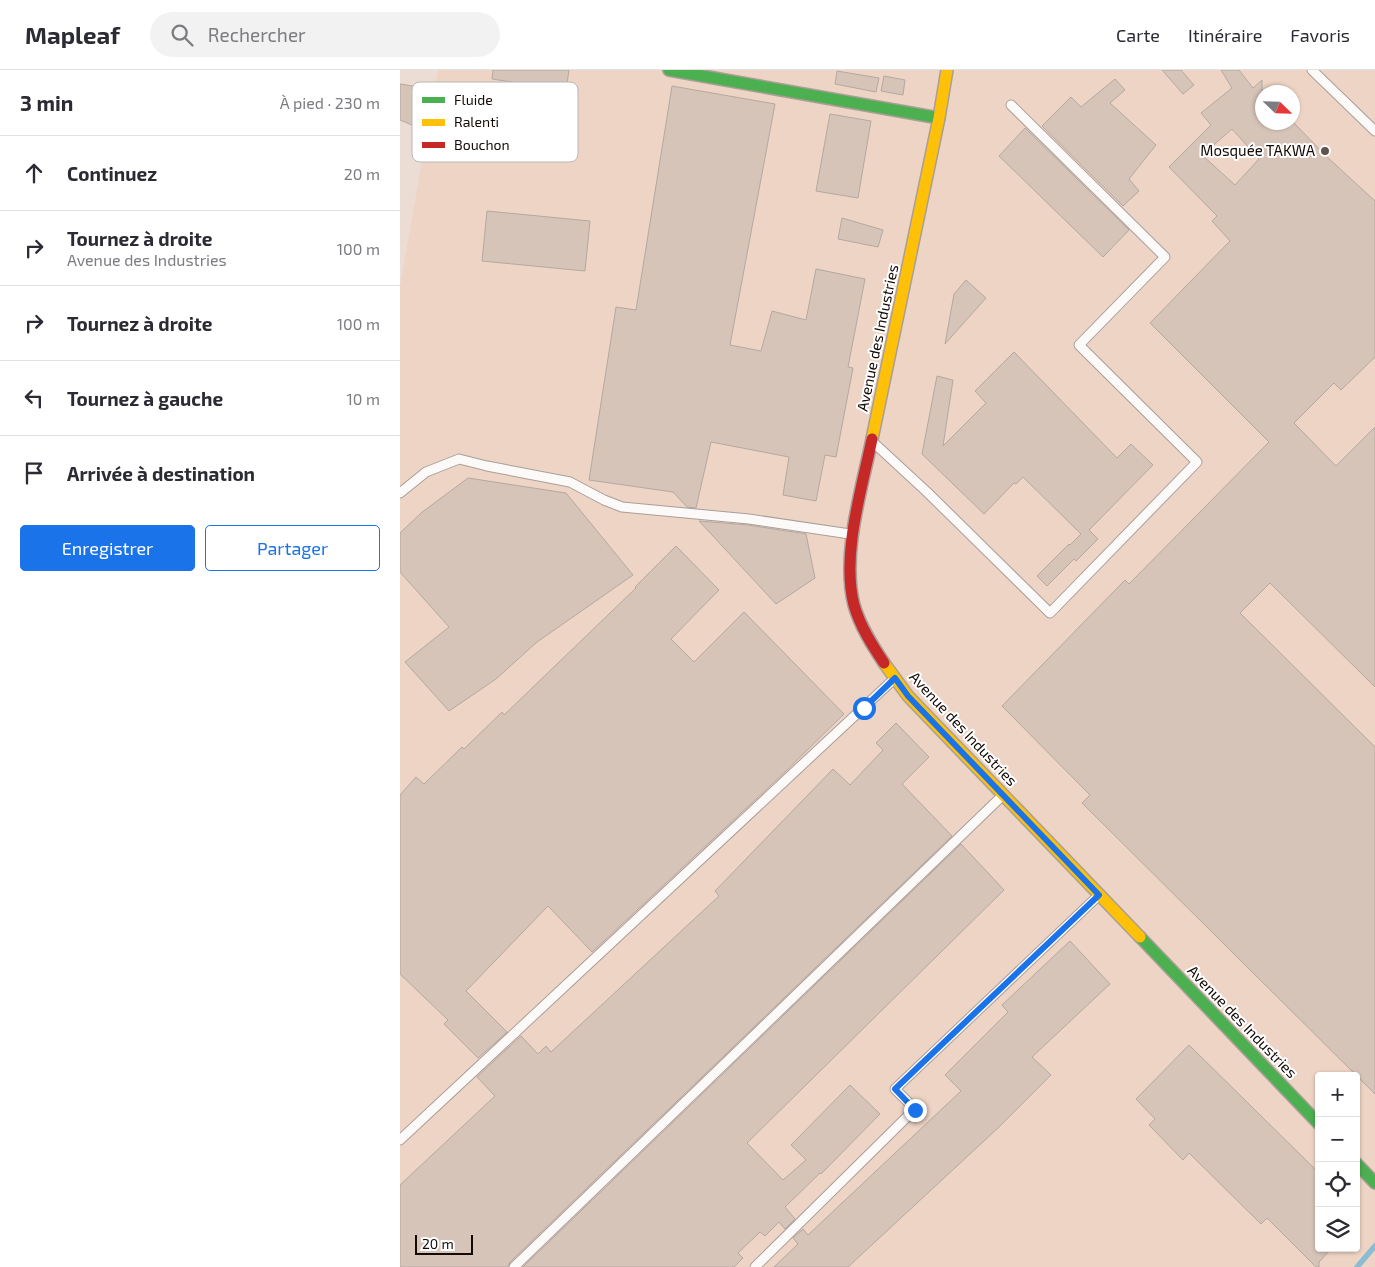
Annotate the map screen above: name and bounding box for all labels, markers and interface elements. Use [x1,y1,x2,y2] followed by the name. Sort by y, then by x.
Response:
[150,12,500,57] search box
[25,20,120,49] text: Mapleaf
[168,21,196,49] icon: search
[208,23,306,46] text: Rechercher
[1116,24,1160,46] text: Carte
[1188,24,1262,46] text: Itinéraire
[1290,24,1350,46] text: Favoris
[412,82,578,162] legend
[1255,85,1300,130] north arrow
[20,90,73,115] text: 3 min
[454,91,493,108] text: Fluide
[280,93,380,112] text: À pied · 230 m
[454,113,499,130] text: Ralenti
[454,136,510,153] text: Bouchon
[1200,141,1316,159] place label: Mosquée TAKWA
[1319,145,1331,157] marker: Mosquée TAKWA
[20,159,48,187] icon: ahead
[67,162,157,185] text: Continuez
[344,164,380,183] text: 20 m
[67,227,213,250] text: Tournez à droite
[20,234,48,262] icon: right
[337,239,380,258] text: 100 m
[67,250,227,269] text: Avenue des Industries
[853,263,901,413] street label: Avenue des Industries
[20,309,48,337] icon: right
[67,312,213,335] text: Tournez à droite
[337,314,380,333] text: 100 m
[20,384,48,412] icon: left
[67,387,223,410] text: Tournez à gauche
[346,389,380,408] text: 10 m
[20,459,48,487] icon: arrive
[67,462,255,485] text: Arrivée à destination
[20,525,195,571] button: Enregistrer
[205,525,380,571] button: Partager
[906,667,1021,789] street label: Avenue des Industries
[853,697,876,720] route start
[1184,961,1301,1081] street label: Avenue des Industries
[1315,1072,1360,1252] map controls
[1315,1072,1360,1117] button: +
[904,1099,927,1122] route end
[1315,1117,1360,1162] button: −
[1315,1162,1360,1207] button: locate
[1315,1207,1360,1252] button: layers
[415,1232,472,1255] scale bar
[422,1235,454,1252] text: 20 m

